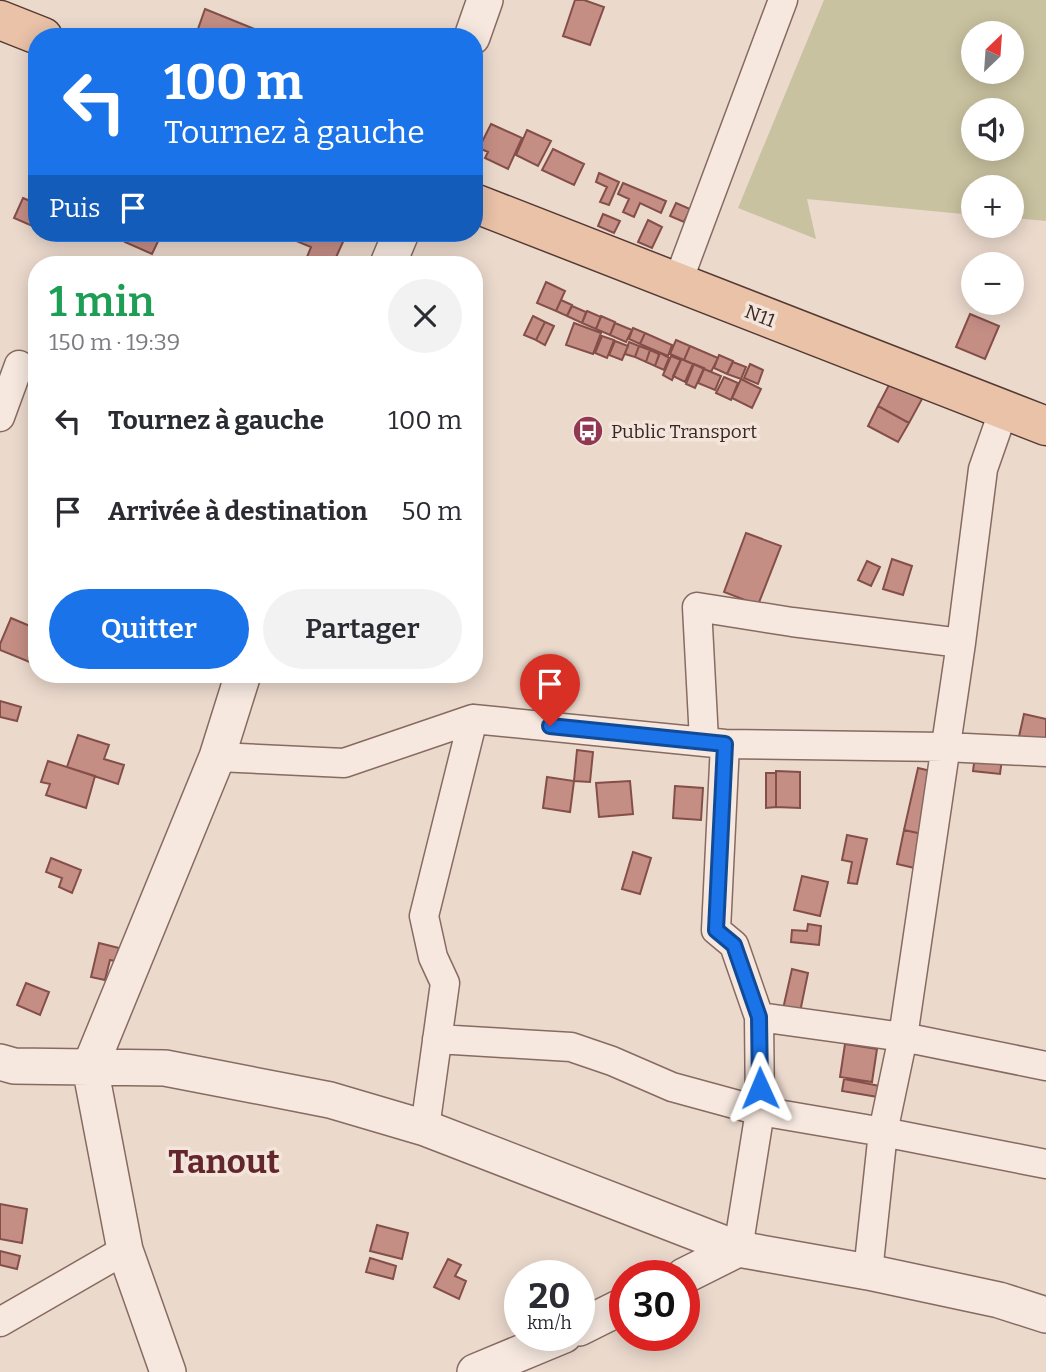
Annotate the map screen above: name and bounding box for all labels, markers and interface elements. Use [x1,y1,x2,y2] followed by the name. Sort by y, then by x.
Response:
[961,21,1024,84] north arrow
[961,21,1024,315] map controls
[164,53,303,112] text: 100 m
[49,56,140,147] icon: left
[961,98,1024,161] button: sound
[164,113,425,151] text: Tournez à gauche
[961,175,1024,238] button: +
[114,189,152,227] icon: arrive
[49,193,100,224] text: Puis
[961,252,1024,315] button: −
[49,277,155,327] text: 1 min
[388,279,462,353] button: close
[742,300,779,332] street label: N11
[49,328,180,356] text: 150 m · 19:39
[49,402,87,440] icon: left
[108,405,324,436] text: Tournez à gauche
[388,405,462,436] text: 100 m
[571,414,605,448] bus stop icon: Public Transport
[611,420,757,443] place label: Public Transport
[49,493,87,531] icon: arrive
[108,496,367,527] text: Arrivée à destination
[401,496,462,527] text: 50 m
[49,589,249,669] button: Quitter
[263,589,462,669] button: Partager
[520,654,580,726] pin
[531,665,569,703] icon: arrive
[723,1051,797,1125] position arrow
[168,1142,280,1182] district label: Tanout
[609,1260,700,1351] speed limit sign: 30
[529,1275,570,1317] text: 20
[527,1312,572,1334] text: km/h

